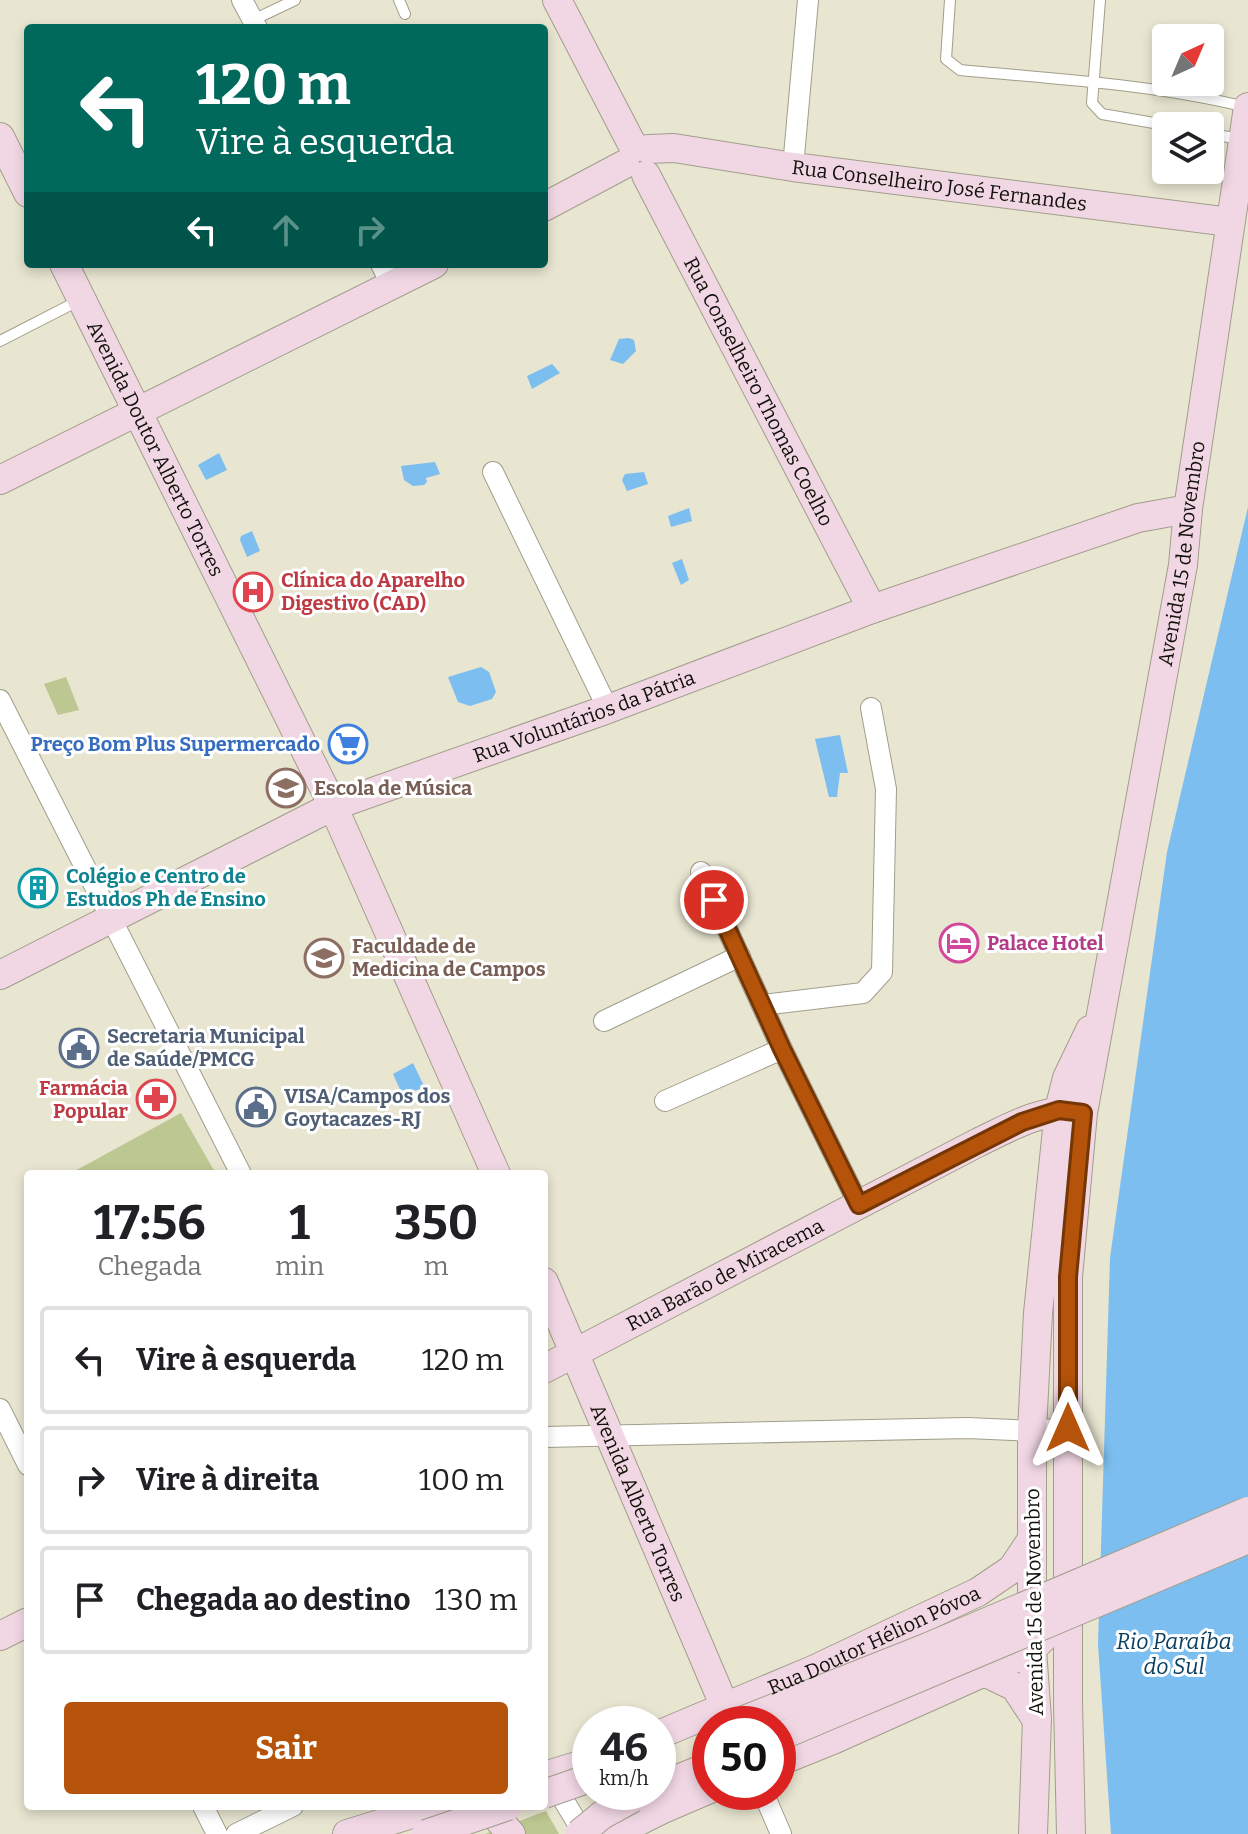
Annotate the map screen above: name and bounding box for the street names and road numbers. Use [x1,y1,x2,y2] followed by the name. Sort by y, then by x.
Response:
[790,155,1088,216] street label: Rua Conselheiro José Fernandes
[679,253,839,530] street label: Rua Conselheiro Thomas Coelho
[82,317,229,580] street label: Avenida Doutor Alberto Torres
[1153,439,1210,668] street label: Avenida 15 de Novembro
[470,665,698,768] street label: Rua Voluntários da Pátria
[622,1213,828,1336] street label: Rua Barão de Miracema
[585,1400,691,1605] street label: Avenida Alberto Torres
[1020,1488,1048,1716] street label: Avenida 15 de Novembro
[764,1581,984,1700] street label: Rua Doutor Hélion Póvoa

